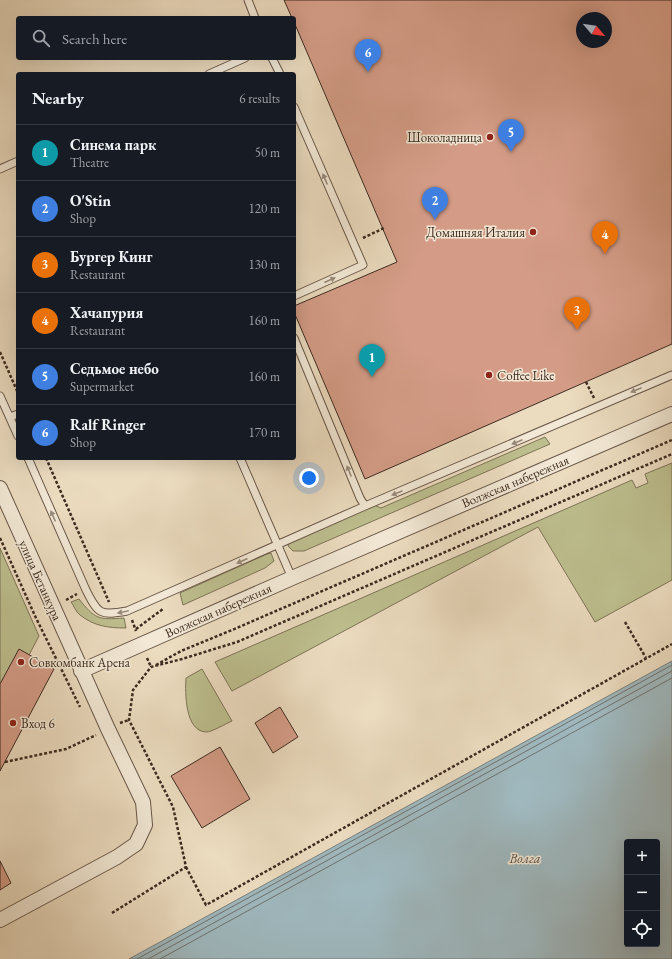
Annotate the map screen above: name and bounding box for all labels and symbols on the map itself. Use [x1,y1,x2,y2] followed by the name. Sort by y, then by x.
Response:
[576,12,612,48] north arrow
[355,39,381,72] pin: 6
[498,119,524,152] pin: 5
[407,129,483,146] place label: Шоколадница
[485,132,495,142] marker: Шоколадница
[322,174,328,185] one-way arrow
[422,187,448,220] pin: 2
[592,221,618,254] pin: 4
[426,224,525,241] place label: Домашняя Италия
[528,227,538,237] marker: Домашняя Италия
[324,277,335,283] one-way arrow
[564,297,590,330] pin: 3
[359,344,385,377] pin: 1
[497,367,554,384] place label: Coffee Like
[484,370,494,380] marker: Coffee Like
[630,388,642,394] one-way arrow
[510,439,522,445] one-way arrow
[459,451,572,512] street label: Волжская набережная
[346,464,352,476] one-way arrow
[299,468,319,488] your location
[391,489,403,496] one-way arrow
[50,510,56,522] one-way arrow
[15,537,66,624] street label: улица Бетанкура
[236,558,248,564] one-way arrow
[162,579,274,642] street label: Волжская набережная
[116,609,129,615] one-way arrow
[29,654,131,671] place label: Совкомбанк Арена
[16,657,26,667] marker: Совкомбанк Арена
[21,715,55,732] place label: Вход 6
[8,718,18,728] marker: Вход 6
[508,849,541,867] water label: Волга

